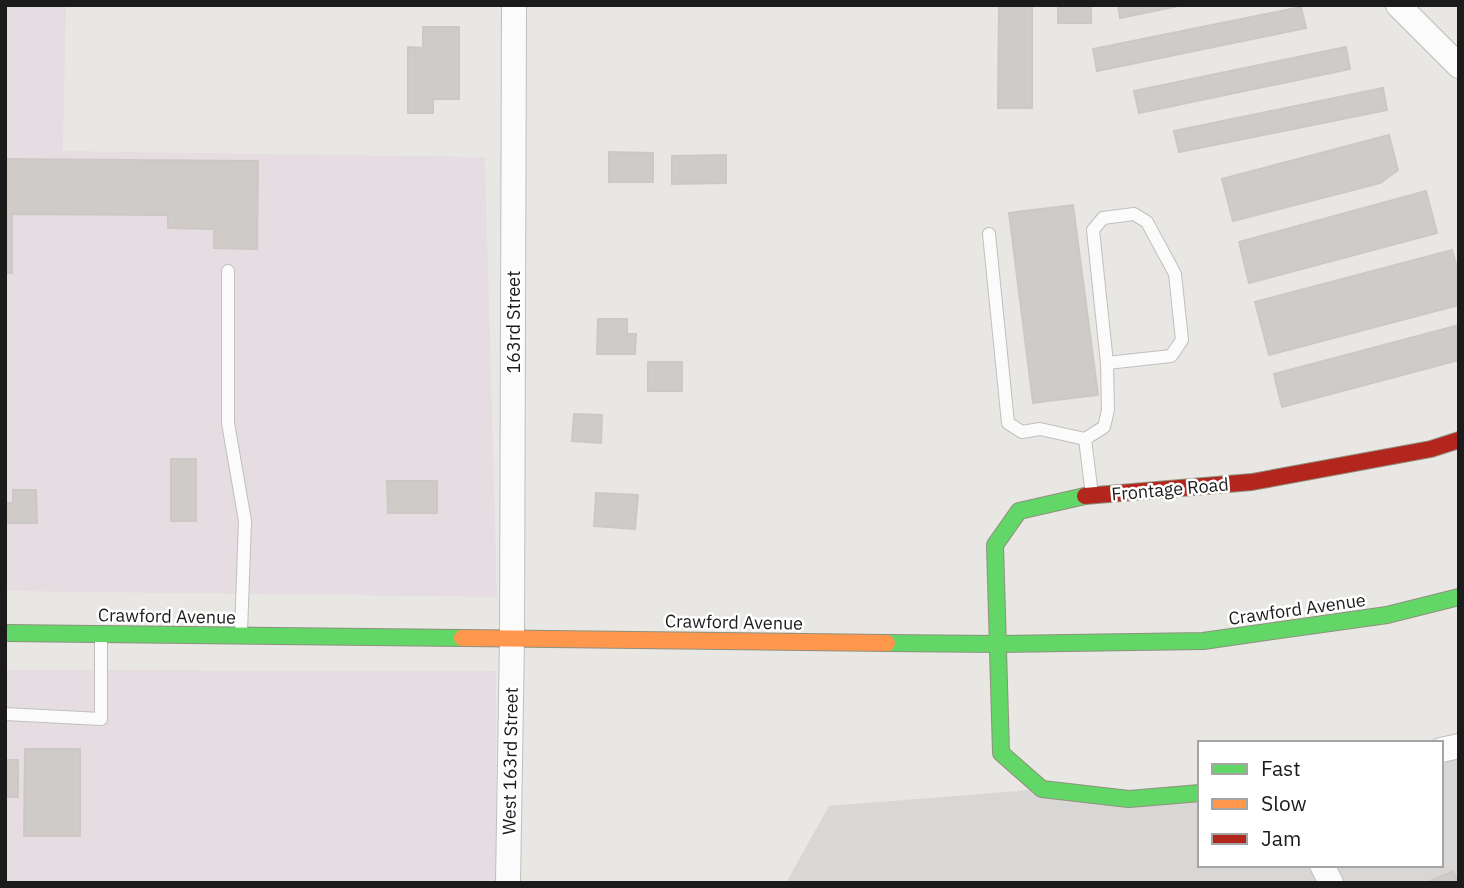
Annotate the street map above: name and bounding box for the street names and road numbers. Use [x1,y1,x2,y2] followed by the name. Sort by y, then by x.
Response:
[502,271,525,373] street label: 163rd Street
[1111,472,1229,506] street label: Frontage Road
[1227,588,1367,630] street label: Crawford Avenue
[98,603,236,629] street label: Crawford Avenue
[665,609,803,635] street label: Crawford Avenue
[497,687,523,835] street label: West 163rd Street

